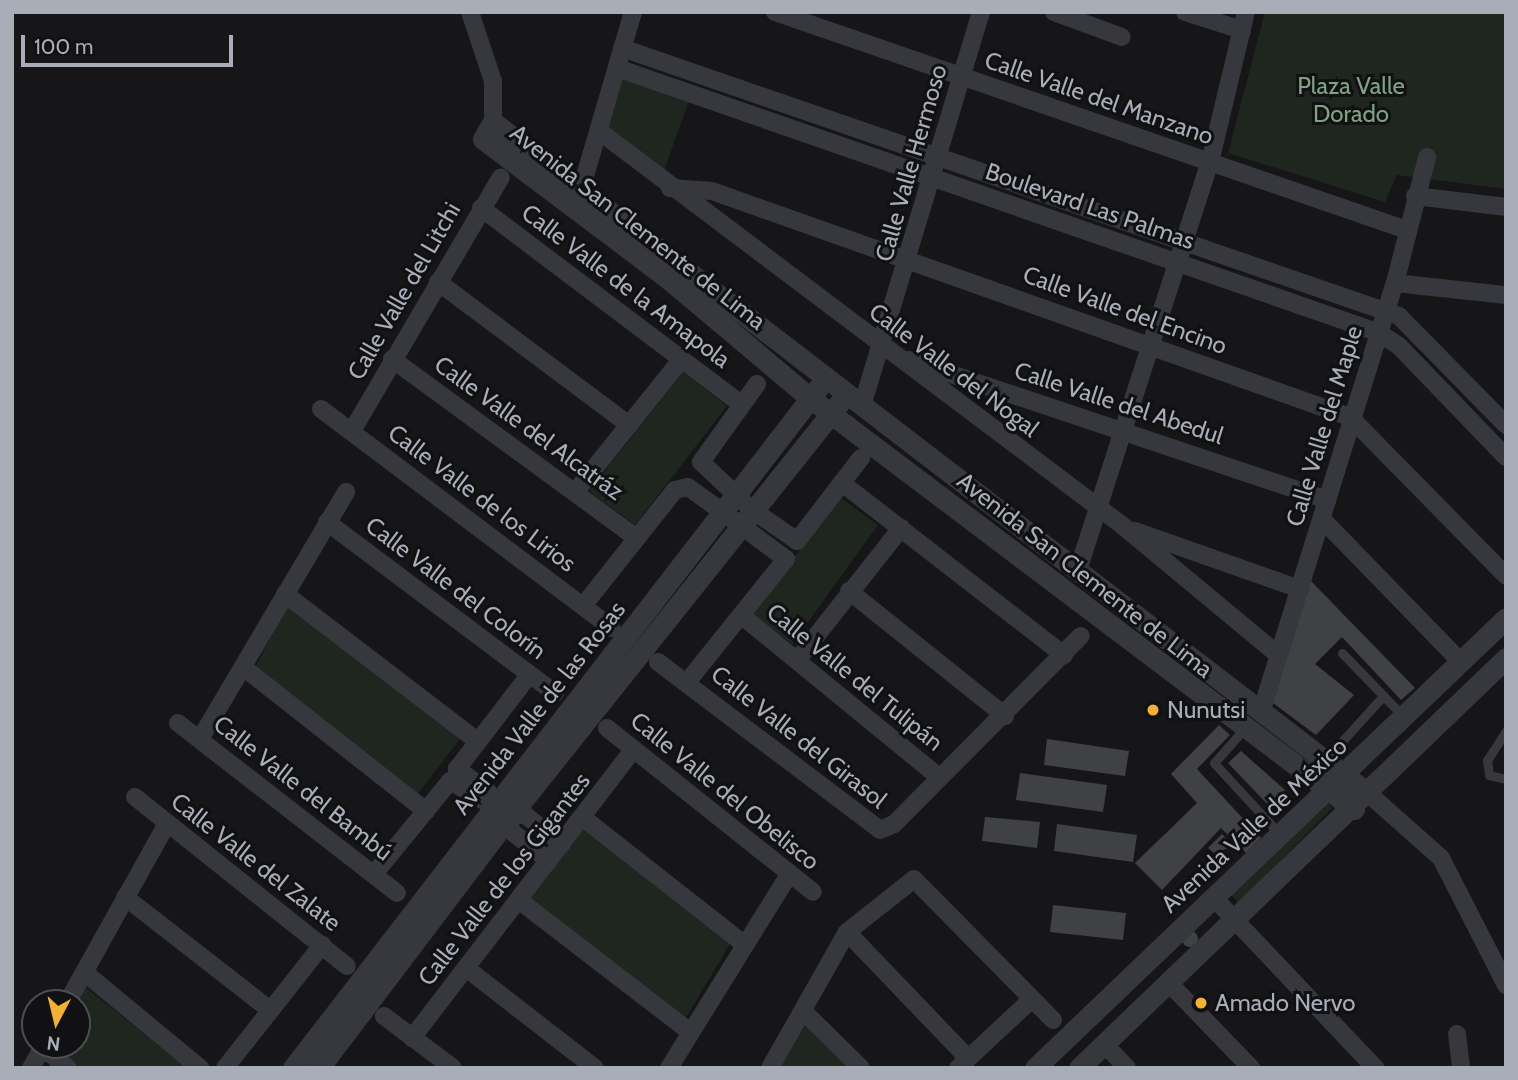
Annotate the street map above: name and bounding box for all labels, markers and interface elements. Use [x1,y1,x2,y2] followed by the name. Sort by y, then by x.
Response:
[24,21,236,65] scale bar
[34,34,93,59] text: 100 m
[981,45,1217,151] street label: Calle Valle del Manzano
[869,61,953,265] street label: Calle Valle Hermoso
[1297,72,1405,128] park label: Plaza Valle Dorado
[504,118,772,336] street label: Avenida San Clemente de Lima
[982,157,1198,255] street label: Boulevard Las Palmas
[342,197,466,385] street label: Calle Valle del Litchi
[516,198,736,374] street label: Calle Valle de la Amapola
[1019,260,1231,360] street label: Calle Valle del Encino
[864,297,1044,443] street label: Calle Valle del Nogal
[1280,322,1368,530] street label: Calle Valle del Maple
[429,350,629,506] street label: Calle Valle del Alcatráz
[1011,356,1227,450] street label: Calle Valle del Abedul
[383,418,581,578] street label: Calle Valle de los Lirios
[951,466,1219,684] street label: Avenida San Clemente de Lima
[360,511,552,665] street label: Calle Valle del Colorín
[447,596,631,820] street label: Avenida Valle de las Rosas
[761,597,949,757] street label: Calle Valle del Tulipán
[706,660,892,814] street label: Calle Valle del Girasol
[1167,696,1245,724] place label: Nunutsi
[1145,702,1161,718] marker: Nunutsi
[625,706,825,876] street label: Calle Valle del Obelisco
[208,709,398,867] street label: Calle Valle del Bambú
[1155,731,1353,919] street label: Avenida Valle de México
[412,767,596,991] street label: Calle Valle de los Gigantes
[165,787,347,937] street label: Calle Valle del Zalate
[21,989,91,1059] north arrow
[1215,989,1355,1017] place label: Amado Nervo
[1193,995,1209,1011] marker: Amado Nervo
[46,1031,62,1056] text: N

